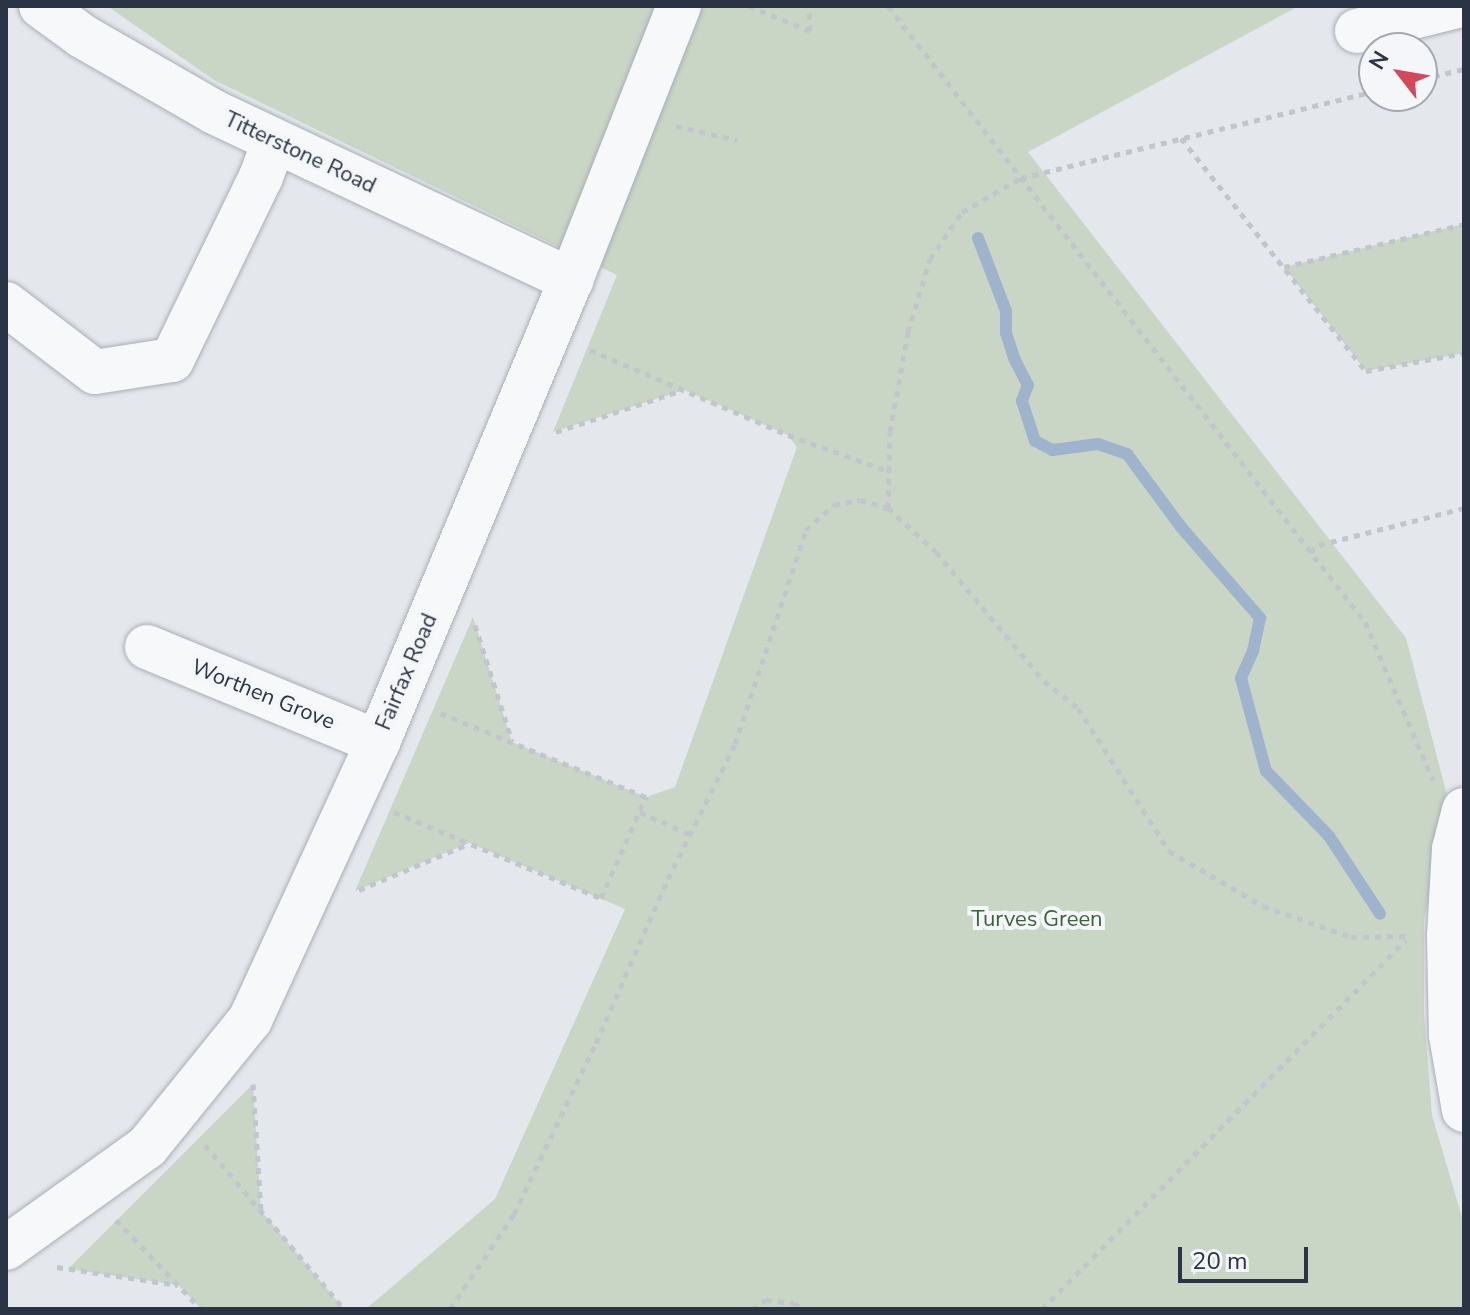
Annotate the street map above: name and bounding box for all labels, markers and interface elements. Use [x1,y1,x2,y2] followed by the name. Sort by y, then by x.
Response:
[1358,32,1438,112] north arrow
[1362,46,1396,75] text: N
[220,106,380,200] street label: Titterstone Road
[371,610,443,734] street label: Fairfax Road
[187,654,339,736] street label: Worthen Grove
[971,907,1103,933] park label: Turves Green
[1182,1231,1312,1281] scale bar
[1192,1245,1248,1277] text: 20 m

